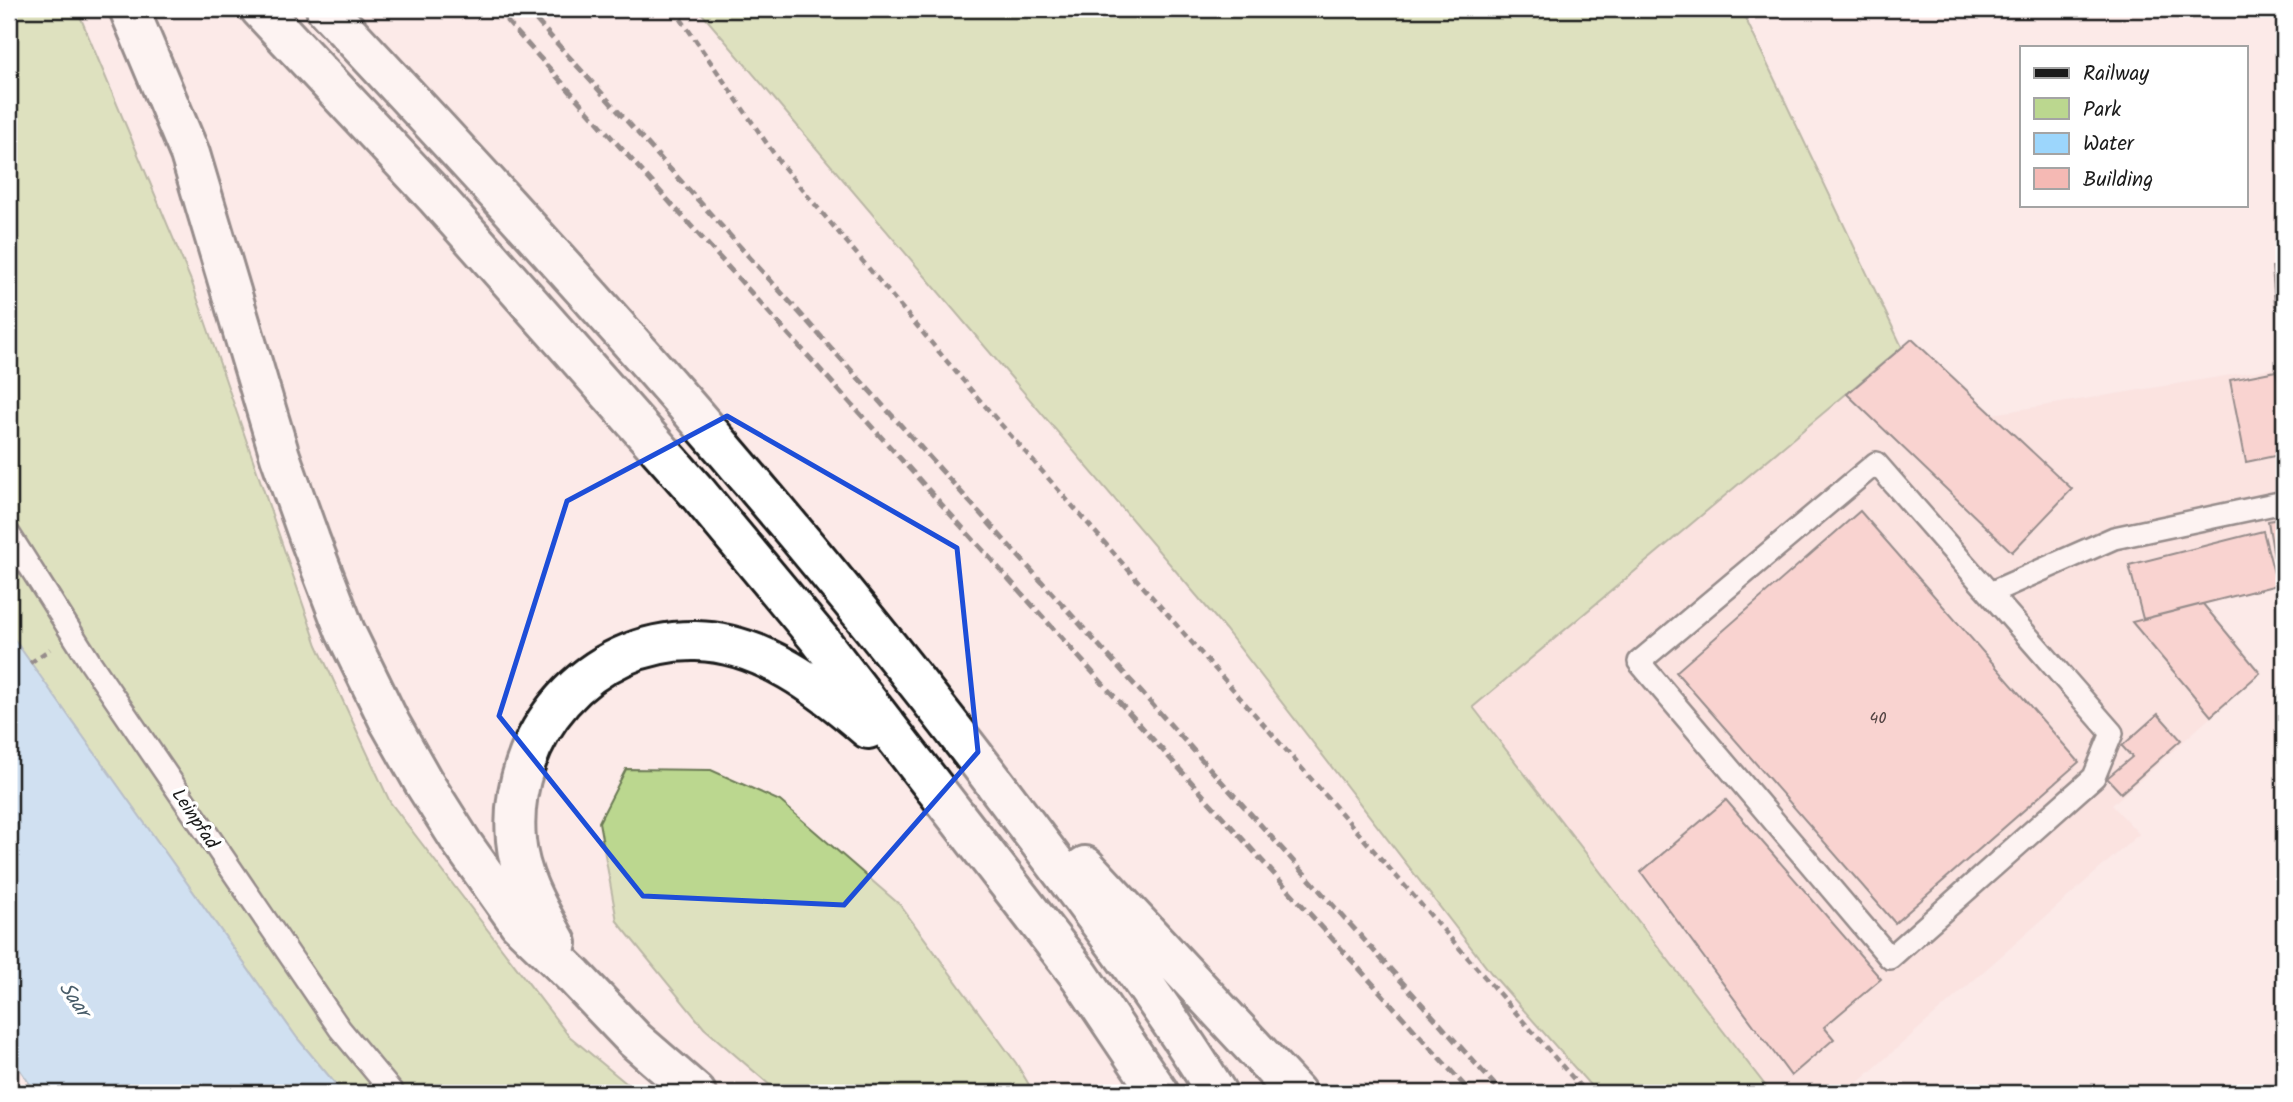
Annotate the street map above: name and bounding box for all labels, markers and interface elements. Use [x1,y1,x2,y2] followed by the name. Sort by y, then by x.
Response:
[2020,46,2248,206] legend
[2083,58,2149,91] text: Railway
[2083,94,2121,127] text: Park
[2083,128,2135,161] text: Water
[2083,164,2153,197] text: Building
[1870,706,1886,731] house number: 40
[163,782,226,856] street label: Leinpfad
[49,975,100,1028] water label: Saar

